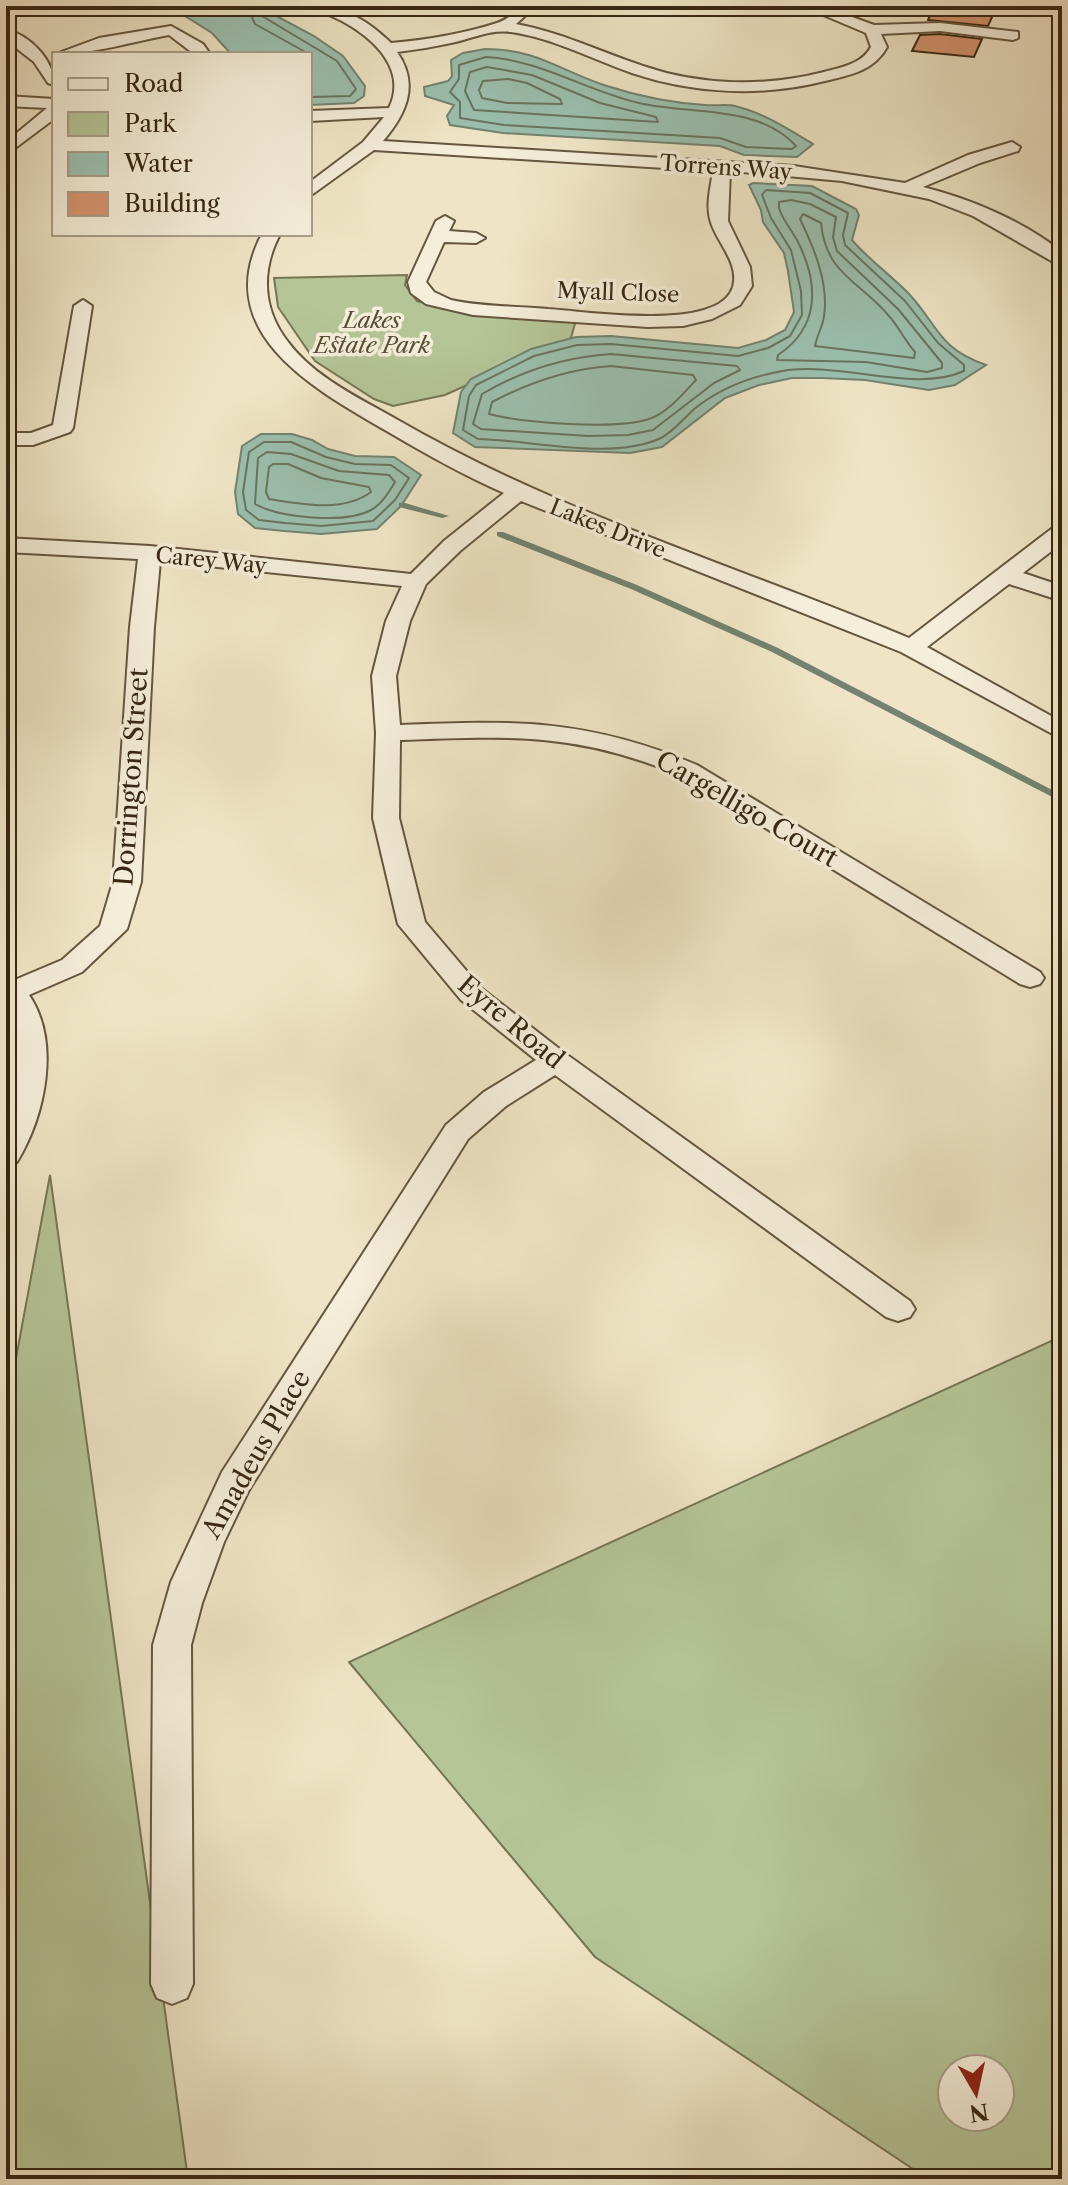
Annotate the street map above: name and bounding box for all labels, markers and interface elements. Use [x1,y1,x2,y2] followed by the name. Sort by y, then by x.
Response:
[52,52,312,236] legend
[124,69,184,98] text: Road
[124,109,177,138] text: Park
[123,149,193,178] text: Water
[659,149,794,186] street label: Torrens Way
[124,189,220,218] text: Building
[556,277,680,308] street label: Myall Close
[312,307,430,359] park label: Lakes Estate Park
[546,493,670,564] street label: Lakes Drive
[154,541,269,580] street label: Carey Way
[107,666,155,887] street label: Dorrington Street
[650,744,844,874] street label: Cargelligo Court
[451,968,571,1076] street label: Eyre Road
[194,1364,317,1545] street label: Amadeus Place
[936,2053,1016,2133] north arrow
[967,2097,991,2127] text: N

